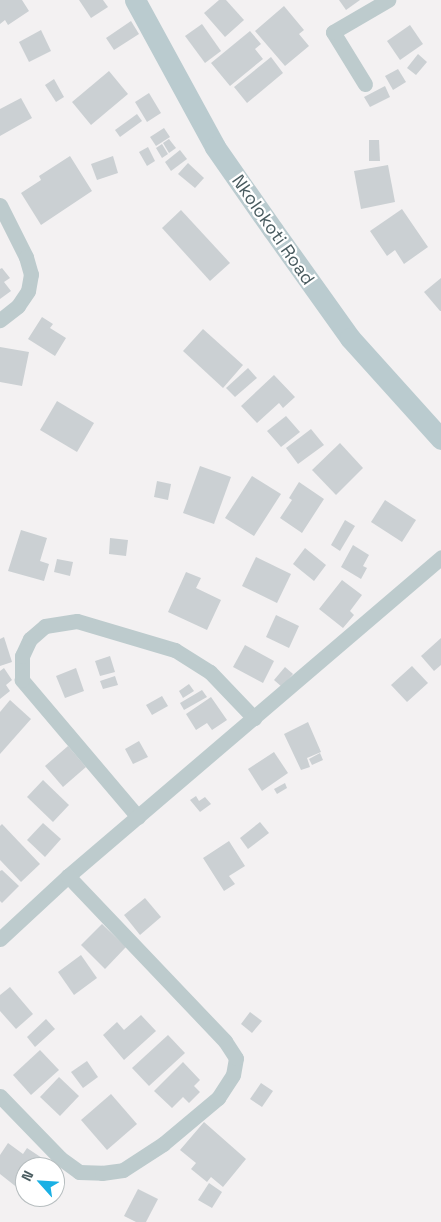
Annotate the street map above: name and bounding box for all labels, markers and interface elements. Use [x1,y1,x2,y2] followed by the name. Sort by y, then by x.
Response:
[227,171,319,289] street label: Nkolokoti Road
[15,1157,65,1207] north arrow
[17,1168,38,1184] text: N

